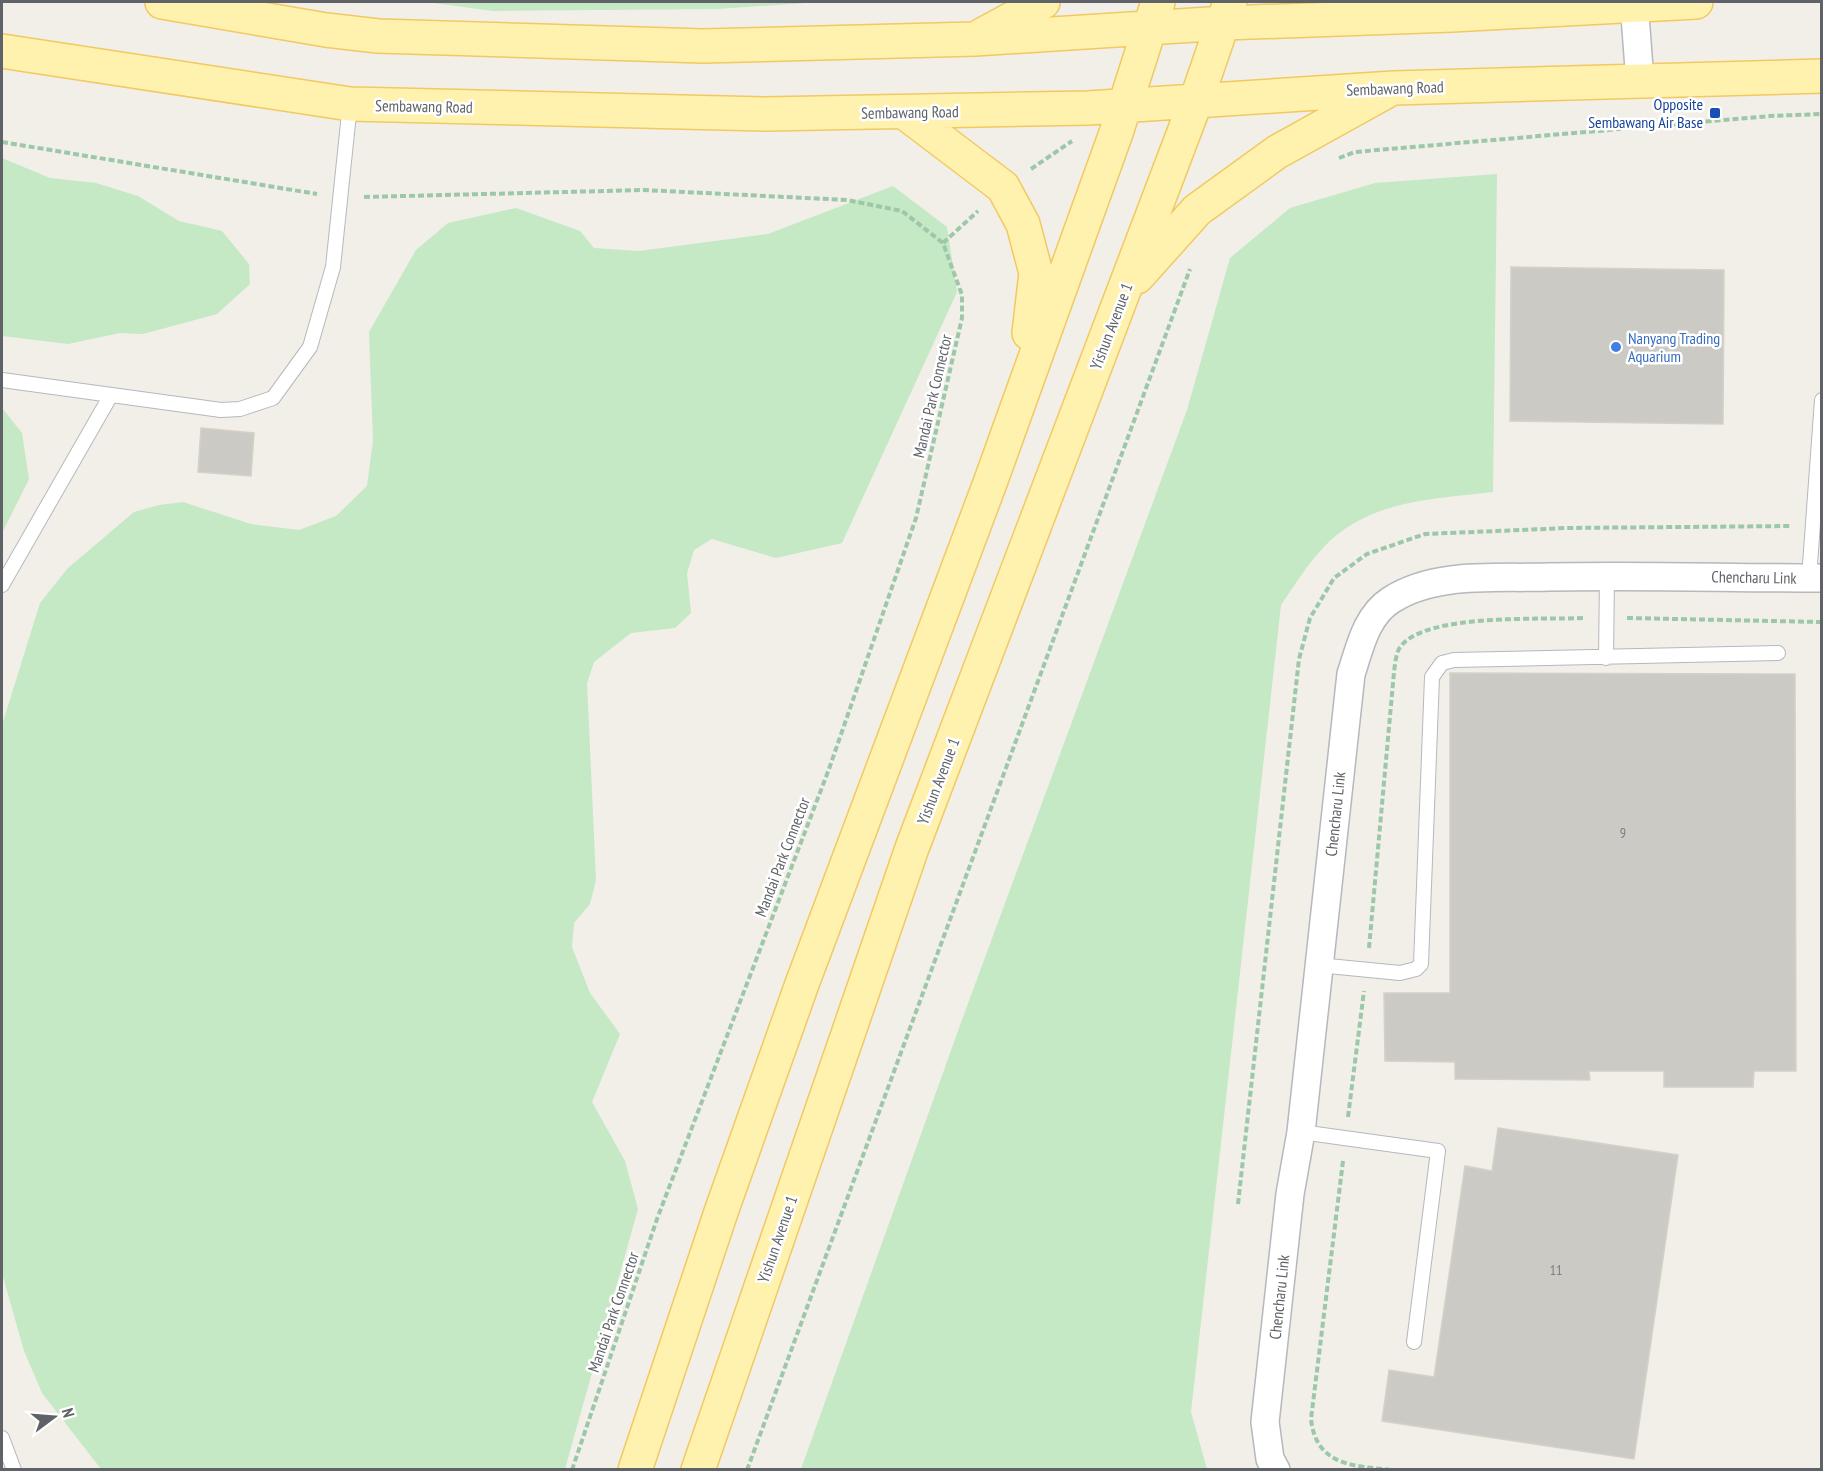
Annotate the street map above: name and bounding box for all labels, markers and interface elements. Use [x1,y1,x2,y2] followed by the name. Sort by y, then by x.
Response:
[1346,76,1444,100] street label: Sembawang Road
[1588,94,1703,132] place label: Opposite Sembawang Air Base
[375,95,473,117] street label: Sembawang Road
[861,101,959,123] street label: Sembawang Road
[1708,106,1722,120] marker: Opposite Sembawang Air Base
[1085,280,1137,372] street label: Yishun Avenue 1
[1628,328,1720,366] place label: Nanyang Trading Aquarium
[908,332,956,460] street label: Mandai Park Connector
[1609,340,1623,354] marker: Nanyang Trading Aquarium
[1711,566,1798,588] street label: Chencharu Link
[912,735,964,827] street label: Yishun Avenue 1
[1321,770,1349,857] street label: Chencharu Link
[750,794,814,919] street label: Mandai Park Connector
[1620,824,1626,842] house number: 9
[753,1193,801,1285] street label: Yishun Avenue 1
[583,1249,643,1375] street label: Mandai Park Connector
[1265,1253,1293,1340] street label: Chencharu Link
[1550,1261,1562,1279] house number: 11
[24,1387,84,1447] north arrow
[58,1406,79,1420] text: N

